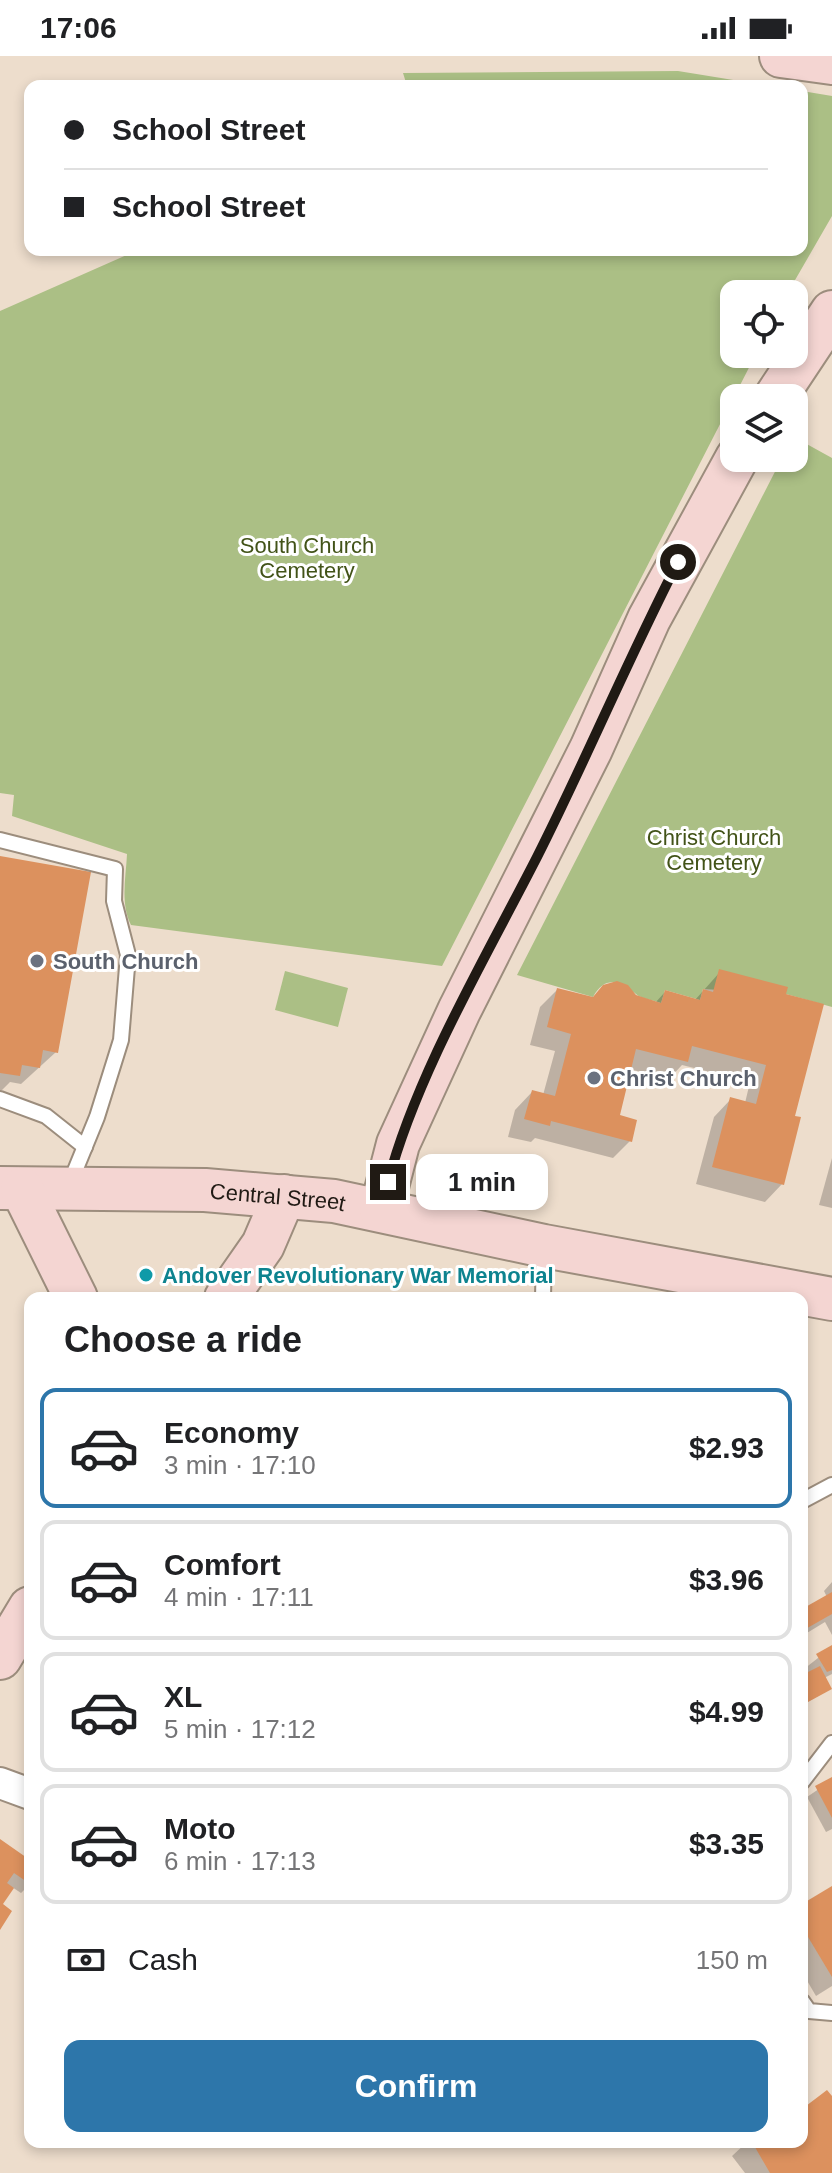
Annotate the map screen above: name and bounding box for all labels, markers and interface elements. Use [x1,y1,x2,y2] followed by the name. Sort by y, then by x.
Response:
[40,11,117,44] text: 17:06
[112,113,305,146] text: School Street
[112,190,305,223] text: School Street
[720,280,808,472] map controls
[720,280,808,368] button: locate
[720,384,808,472] button: layers
[240,533,374,583] park label: South Church Cemetery
[660,544,696,580] route start
[647,825,781,875] park label: Christ Church Cemetery
[53,949,198,974] place label: South Church
[28,952,46,970] marker: South Church
[610,1066,757,1091] place label: Christ Church
[585,1069,603,1087] marker: Christ Church
[416,1154,548,1210] callout: 1 min
[370,1164,406,1200] route end
[448,1167,516,1197] text: 1 min
[209,1178,348,1216] street label: Central Street
[162,1263,554,1288] place label: Andover Revolutionary War Memorial
[137,1266,155,1284] marker: Andover Revolutionary War Memorial
[64,1319,302,1360] text: Choose a ride
[68,1412,140,1484] icon: car
[164,1416,299,1449] text: Economy
[689,1431,764,1464] text: $2.93
[164,1450,316,1480] text: 3 min · 17:10
[68,1544,140,1616] icon: car
[164,1548,281,1581] text: Comfort
[689,1563,764,1596] text: $3.96
[164,1582,314,1612] text: 4 min · 17:11
[68,1676,140,1748] icon: car
[164,1680,202,1713] text: XL
[689,1695,764,1728] text: $4.99
[164,1714,316,1744] text: 5 min · 17:12
[68,1808,140,1880] icon: car
[164,1812,236,1845] text: Moto
[689,1827,764,1860] text: $3.35
[164,1846,316,1876] text: 6 min · 17:13
[64,1938,108,1982] icon: cash
[128,1943,198,1976] text: Cash
[696,1945,768,1975] text: 150 m
[64,2040,768,2132] button: Confirm

